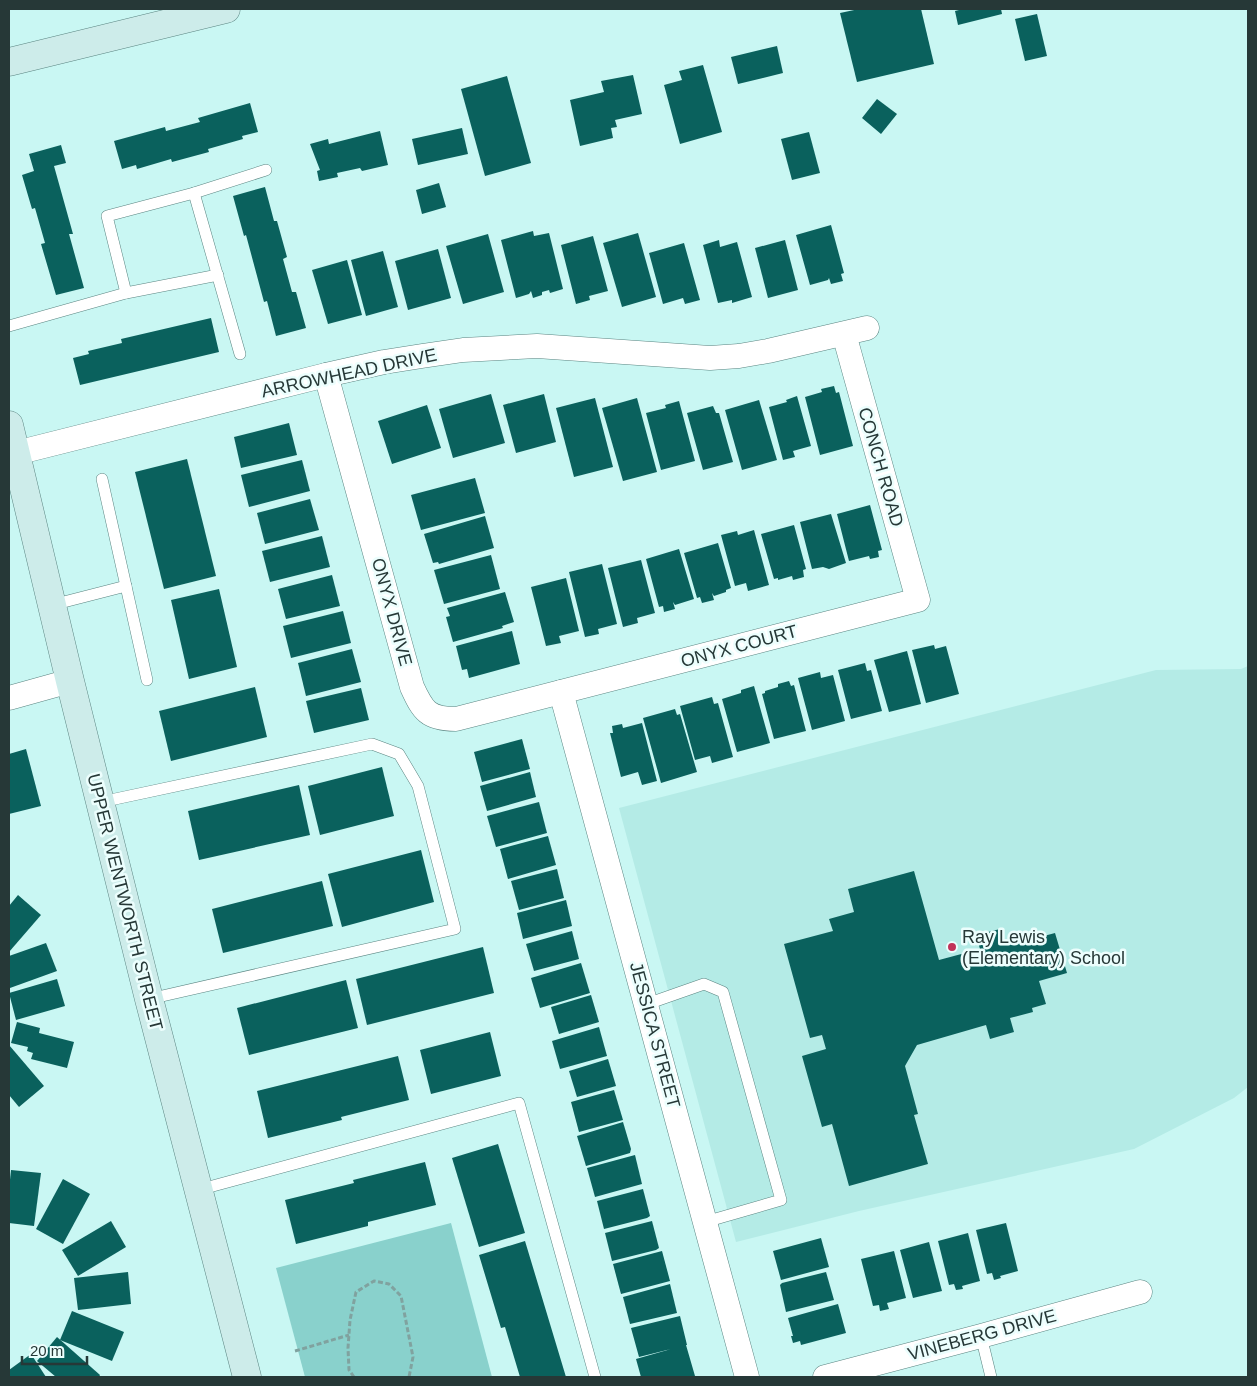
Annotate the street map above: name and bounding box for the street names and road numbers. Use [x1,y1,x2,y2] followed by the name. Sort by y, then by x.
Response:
[259,345,439,401] street label: ARROWHEAD DRIVE
[854,405,908,529] street label: CONCH ROAD
[368,556,416,668] street label: ONYX DRIVE
[679,621,799,671] street label: ONYX COURT
[83,772,167,1032] street label: UPPER WENTWORTH STREET
[626,960,684,1110] street label: JESSICA STREET
[905,1306,1059,1364] street label: VINEBERG DRIVE

